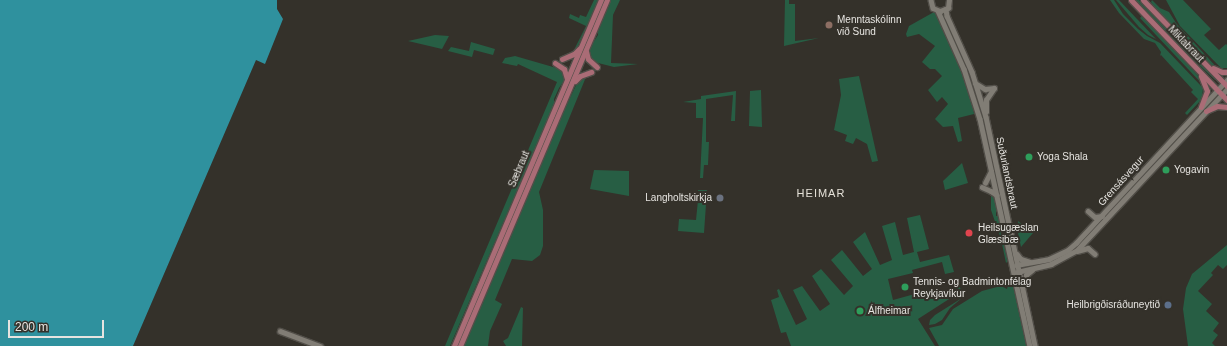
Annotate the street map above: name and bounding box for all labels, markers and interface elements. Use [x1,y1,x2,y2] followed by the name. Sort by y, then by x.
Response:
[837,13,901,36] place label: Menntaskólinn við Sund
[824,20,834,30] marker: Menntaskólinn við Sund
[1166,23,1206,65] street label: Miklabraut
[994,136,1020,210] street label: Suðurlandsbraut
[506,149,532,189] street label: Sæbraut
[1037,151,1088,163] place label: Yoga Shala
[1024,152,1034,162] marker: Yoga Shala
[1096,154,1146,208] street label: Grensásvegur
[1174,164,1209,176] place label: Yogavin
[1161,165,1171,175] marker: Yogavin
[797,186,845,200] district label: HEIMAR
[645,192,712,204] place label: Langholtskirkja
[715,193,725,203] marker: Langholtskirkja
[978,221,1039,244] place label: Heilsugæslan Glæsibæ
[963,227,975,239] marker: Heilsugæslan Glæsibæ
[913,275,1031,298] place label: Tennis- og Badmintonfélag Reykjavíkur
[900,282,910,292] marker: Tennis- og Badmintonfélag Reykjavíkur
[1067,299,1160,311] place label: Heilbrigðisráðuneytið
[1163,300,1173,310] marker: Heilbrigðisráðuneytið
[868,305,910,317] place label: Álfheimar
[855,306,865,316] marker: Álfheimar
[10,312,106,338] scale bar
[15,320,48,334] text: 200 m

